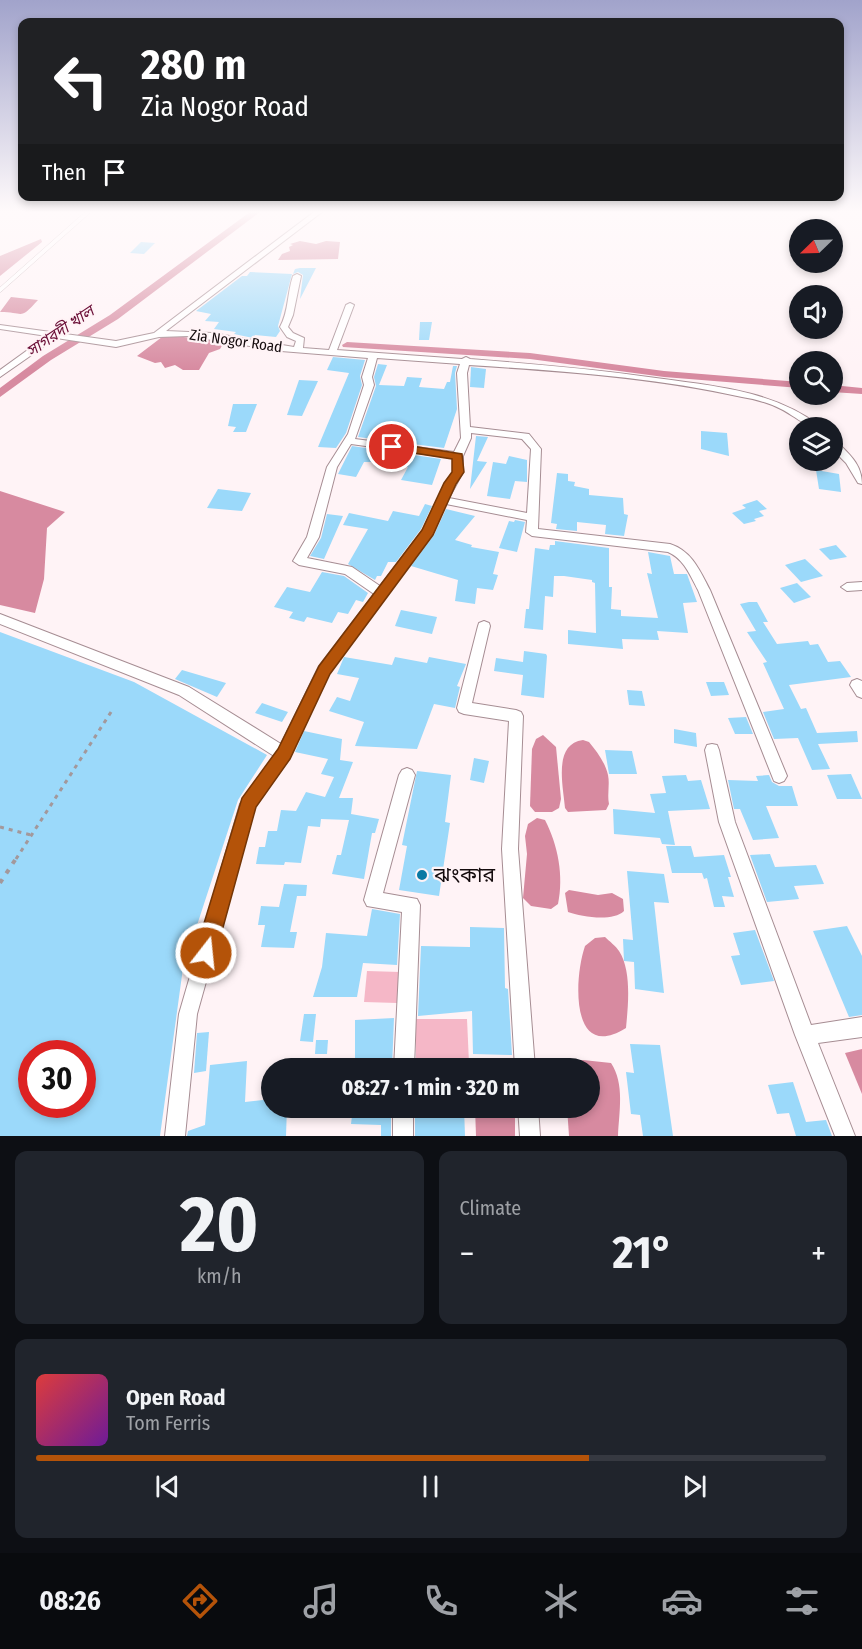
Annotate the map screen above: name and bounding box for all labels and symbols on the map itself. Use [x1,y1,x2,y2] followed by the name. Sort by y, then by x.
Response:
[789,219,843,273] north arrow
[23,300,100,361] water label: সাগরদী খাল
[189,326,283,356] street label: Zia Nogor Road
[366,421,417,472] pin
[433,862,495,888] place label: ঝংকার
[415,868,429,882] marker: ঝংকার
[174,921,238,985] position arrow
[18,1040,96,1118] speed limit sign: 30

